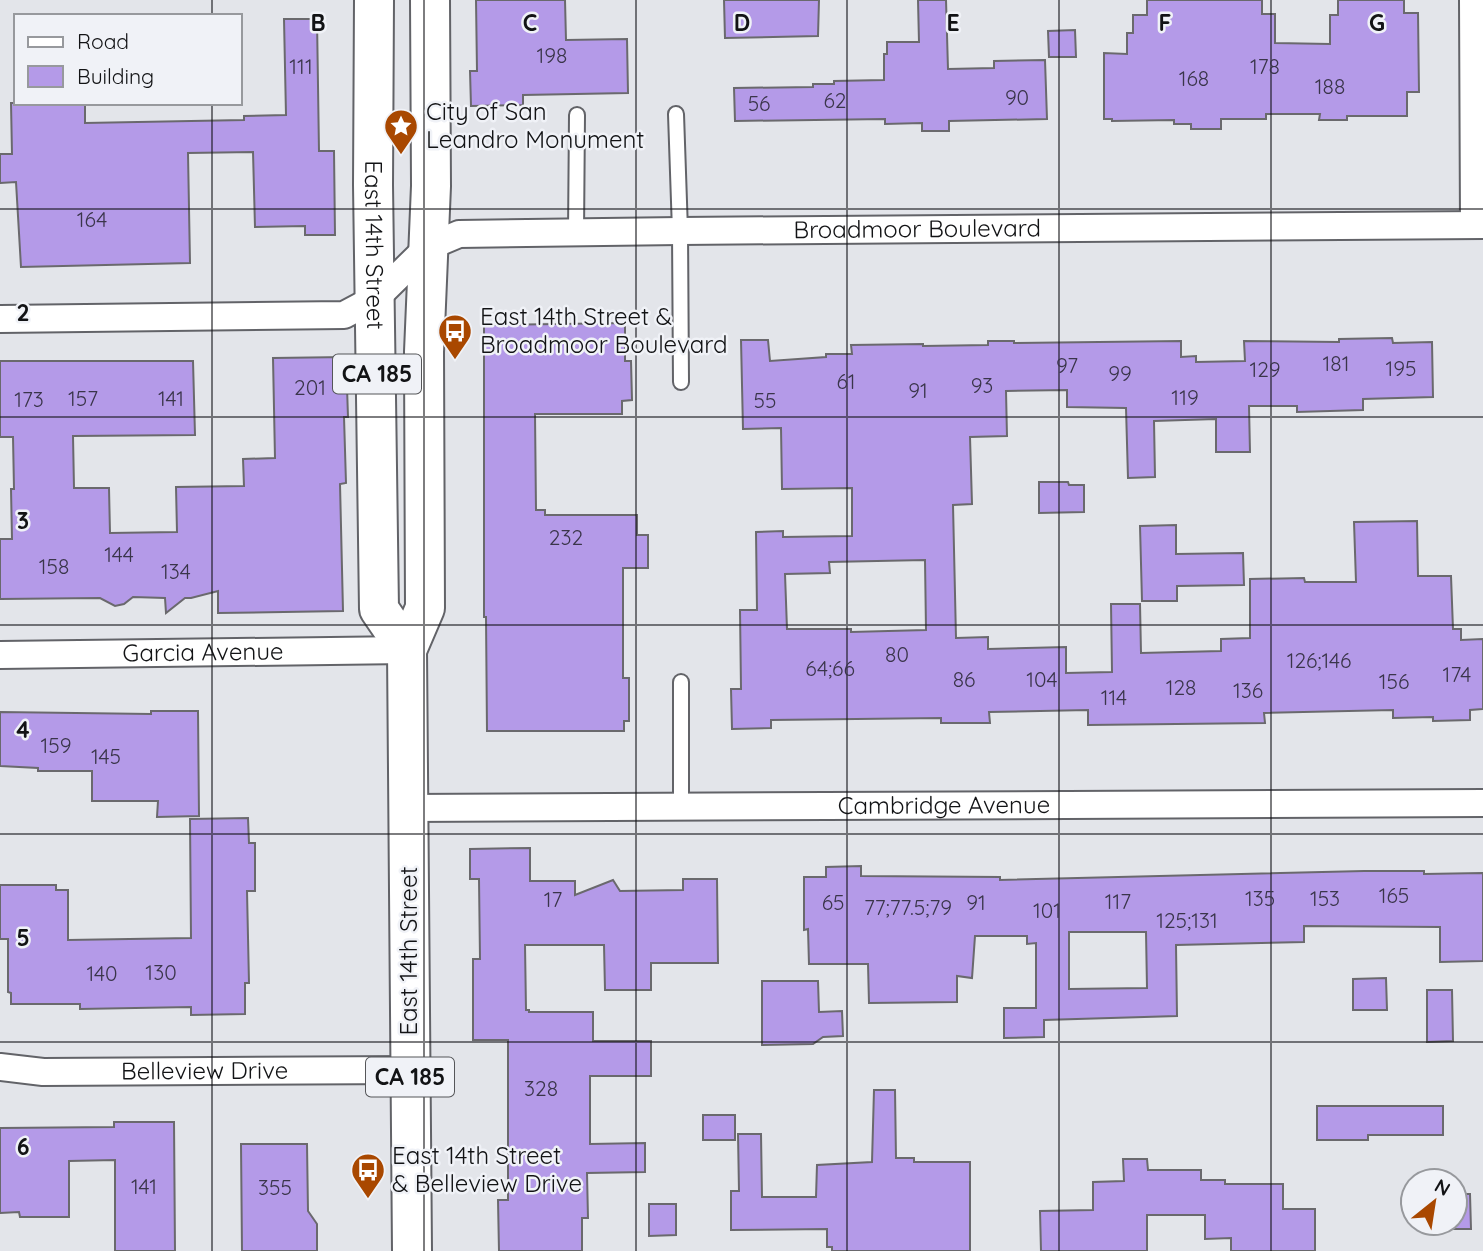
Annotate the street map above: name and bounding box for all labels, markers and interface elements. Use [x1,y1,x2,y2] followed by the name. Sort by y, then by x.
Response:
[310,8,326,37] text: B
[523,8,537,37] text: C
[734,8,750,37] text: D
[946,8,960,37] text: E
[1159,8,1171,37] text: F
[1369,8,1385,37] text: G
[14,14,242,105] legend
[77,28,129,54] text: Road
[537,42,567,68] house number: 198
[289,53,313,79] house number: 111
[1250,53,1280,79] house number: 178
[77,63,154,89] text: Building
[1179,65,1209,91] house number: 168
[1315,73,1345,99] house number: 188
[1005,84,1029,110] house number: 90
[824,87,846,113] house number: 62
[748,90,770,116] house number: 56
[426,96,644,154] place label: City of San Leandro Monument
[382,107,420,156] place icon: City of San Leandro Monument
[359,160,391,330] street label: East 14th Street
[77,206,107,232] house number: 164
[793,212,1041,244] street label: Broadmoor Boulevard
[16,298,30,327] text: 2
[480,301,728,359] place label: East 14th Street & Broadmoor Boulevard
[436,312,474,361] bus stop icon: East 14th Street & Broadmoor Boulevard
[1323,350,1349,376] house number: 181
[1056,352,1078,378] house number: 97
[333,354,421,394] road number: CA 185
[1386,355,1416,381] house number: 195
[1249,356,1281,382] house number: 129
[1108,360,1132,386] house number: 99
[837,368,855,394] house number: 61
[971,372,993,398] house number: 93
[294,374,326,400] house number: 201
[908,377,928,403] house number: 91
[1171,384,1199,410] house number: 119
[68,385,98,411] house number: 157
[158,385,184,411] house number: 141
[14,386,44,412] house number: 173
[754,387,776,413] house number: 55
[17,506,29,535] text: 3
[549,524,583,550] house number: 232
[104,541,134,567] house number: 144
[39,553,69,579] house number: 158
[161,558,191,584] house number: 134
[122,636,284,667] street label: Garcia Avenue
[885,641,909,667] house number: 80
[1287,647,1351,673] house number: 126;146
[805,655,855,681] house number: 64;66
[1443,661,1471,687] house number: 174
[953,666,975,692] house number: 86
[1026,666,1058,692] house number: 104
[1379,668,1409,694] house number: 156
[1166,674,1196,700] house number: 128
[1233,677,1263,703] house number: 136
[1101,684,1127,710] house number: 114
[16,715,30,744] text: 4
[41,732,71,758] house number: 159
[91,743,121,769] house number: 145
[838,789,1050,820] street label: Cambridge Avenue
[393,866,423,1036] street label: East 14th Street
[1379,882,1409,908] house number: 165
[1245,885,1275,911] house number: 135
[1310,885,1340,911] house number: 153
[544,886,562,912] house number: 17
[1105,888,1131,914] house number: 117
[822,889,844,915] house number: 65
[966,889,986,915] house number: 91
[864,894,952,920] house number: 77;77.5;79
[1033,897,1061,923] house number: 101
[1156,907,1218,933] house number: 125;131
[16,923,30,952] text: 5
[145,959,177,985] house number: 130
[86,960,118,986] house number: 140
[121,1055,288,1086] street label: Belleview Drive
[366,1058,454,1096] road number: CA 185
[524,1075,558,1101] house number: 328
[17,1132,29,1161] text: 6
[392,1140,582,1198] place label: East 14th Street & Belleview Drive
[349,1151,387,1200] bus stop icon: East 14th Street & Belleview Drive
[1399,1167,1469,1237] north arrow
[131,1173,157,1199] house number: 141
[1430,1173,1455,1201] text: N
[258,1174,292,1200] house number: 355

